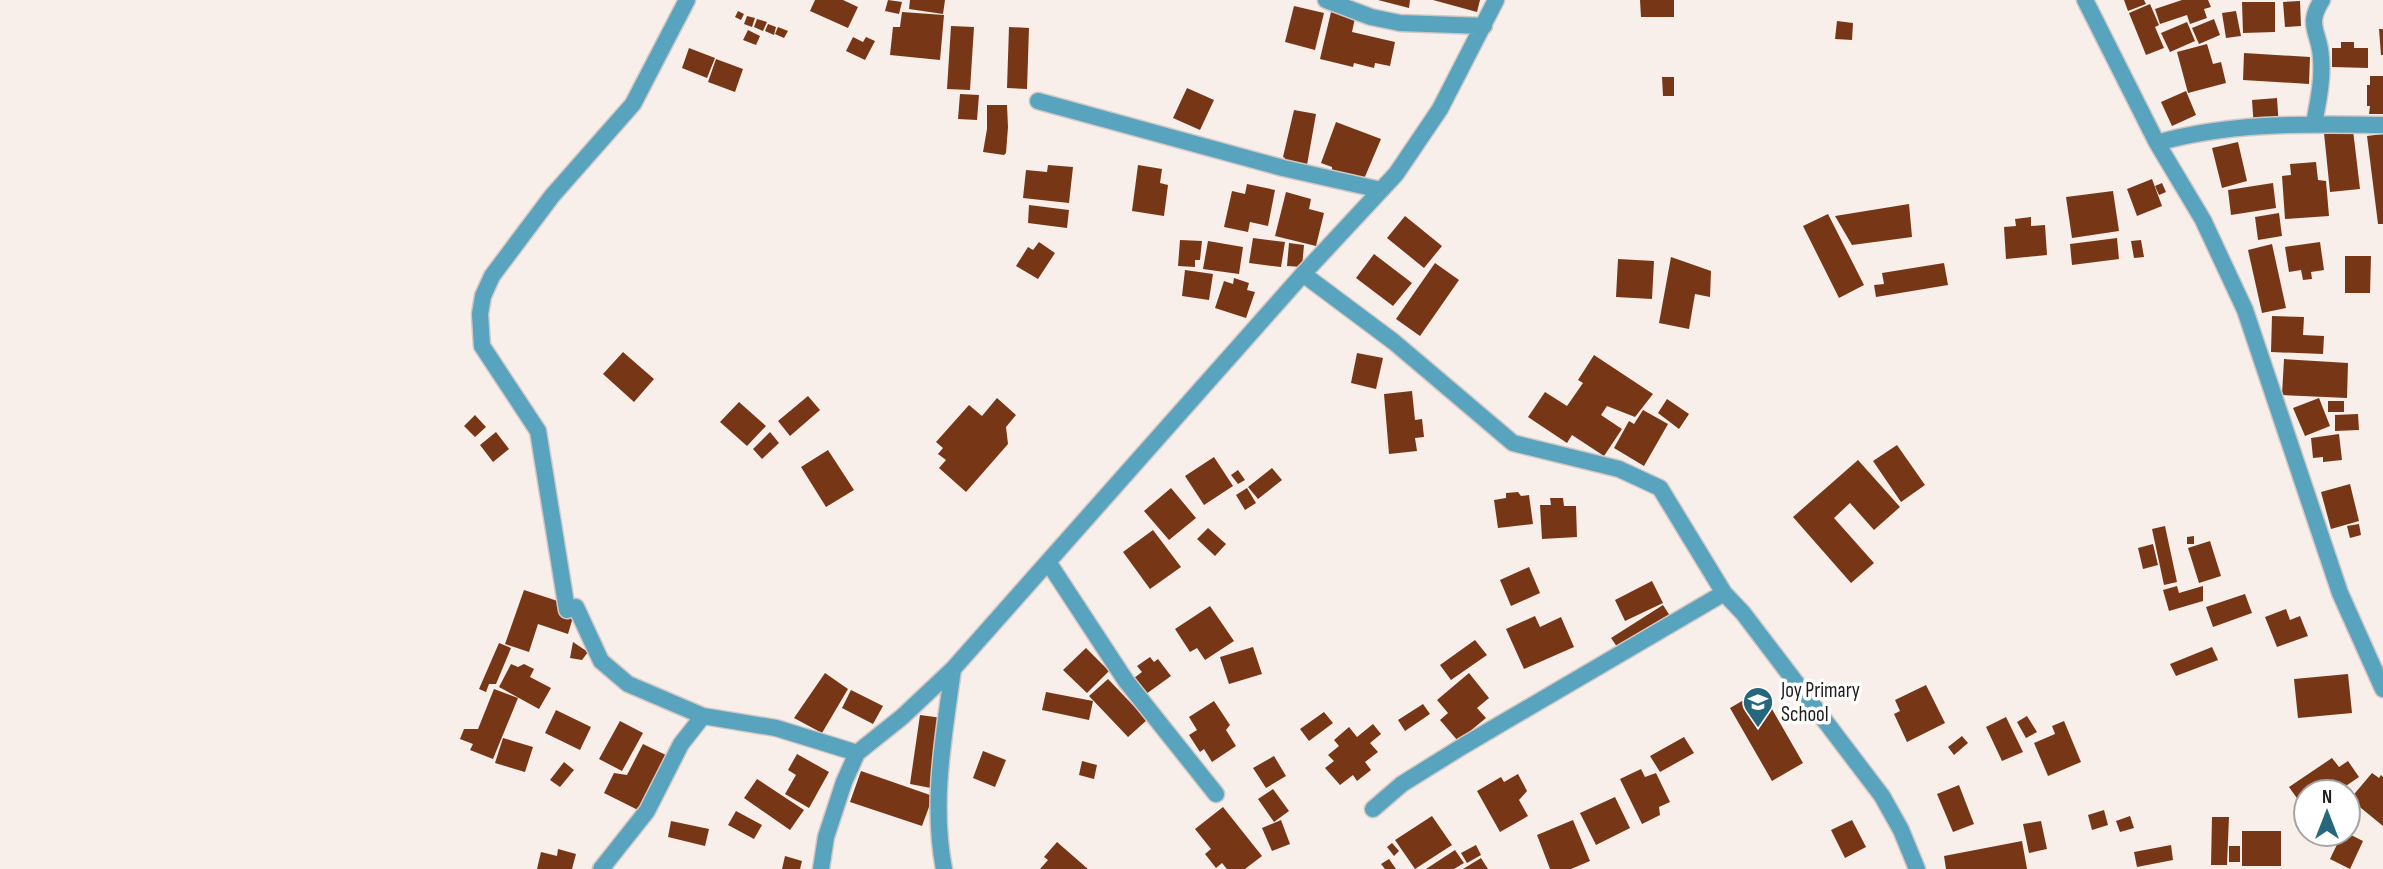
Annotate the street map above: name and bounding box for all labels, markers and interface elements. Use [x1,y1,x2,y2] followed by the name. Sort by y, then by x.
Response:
[1780,678,1860,727] place label: Joy Primary School
[1741,685,1775,729] school or university icon: Joy Primary School
[2292,778,2362,848] north arrow
[2322,786,2332,809] text: N

